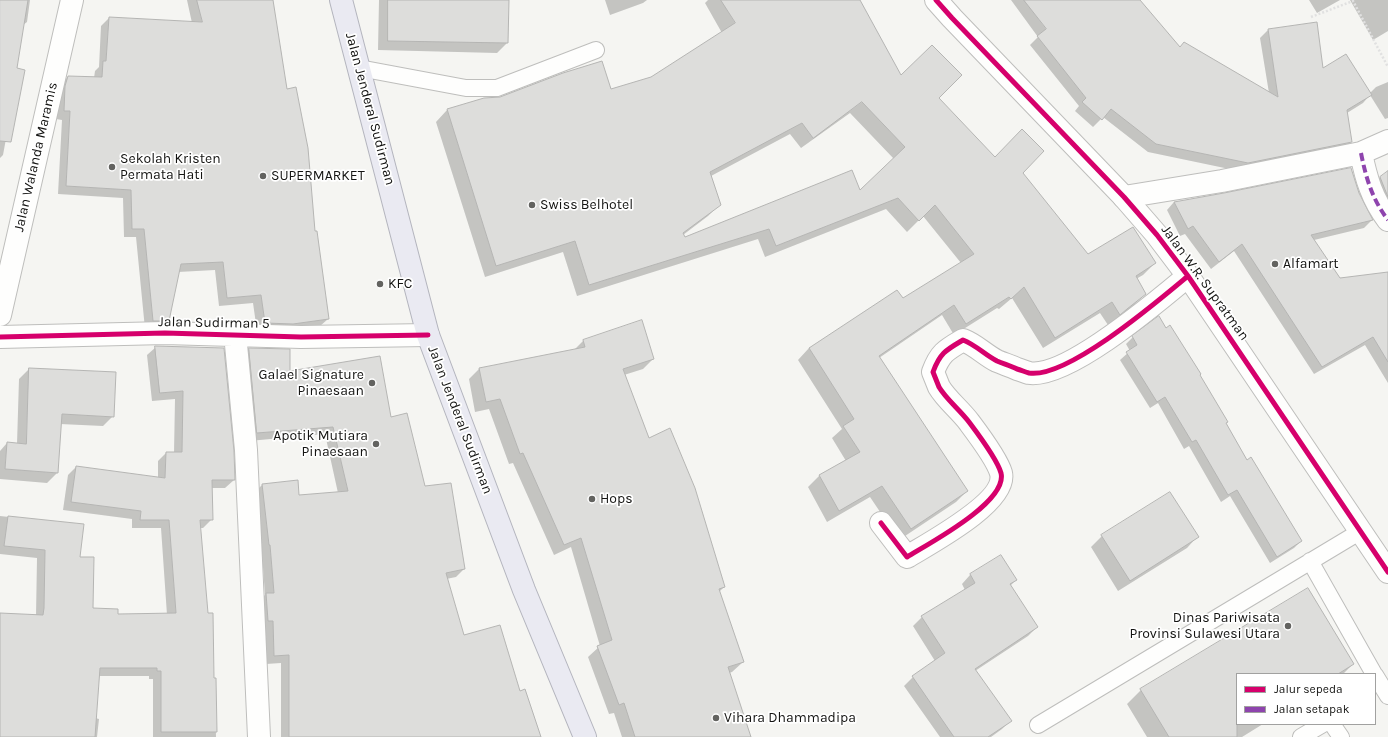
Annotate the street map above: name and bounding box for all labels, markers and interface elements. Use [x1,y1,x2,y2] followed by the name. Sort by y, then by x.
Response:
[342,31,398,187] street label: Jalan Jenderal Sudirman
[11,81,61,233] street label: Jalan Walanda Maramis
[120,151,221,184] place label: Sekolah Kristen Permata Hati
[107,162,117,172] marker: Sekolah Kristen Permata Hati
[271,168,365,184] place label: SUPERMARKET
[258,171,268,181] marker: SUPERMARKET
[540,197,633,213] place label: Swiss Belhotel
[527,200,537,210] marker: Swiss Belhotel
[1157,222,1253,344] street label: Jalan W.R. Supratman
[1283,256,1339,272] place label: Alfamart
[1270,259,1280,269] marker: Alfamart
[388,276,412,292] place label: KFC
[375,279,385,289] marker: KFC
[158,314,270,332] street label: Jalan Sudirman 5
[424,344,496,496] street label: Jalan Jenderal Sudirman
[259,367,364,400] place label: Galael Signature Pinaesaan
[367,378,377,388] marker: Galael Signature Pinaesaan
[273,428,368,460] place label: Apotik Mutiara Pinaesaan
[371,439,381,449] marker: Apotik Mutiara Pinaesaan
[600,491,633,507] place label: Hops
[587,494,597,504] marker: Hops
[1129,610,1280,642] place label: Dinas Pariwisata Provinsi Sulawesi Utara
[1283,621,1293,631] marker: Dinas Pariwisata Provinsi Sulawesi Utara
[1236,673,1376,725] legend
[1274,682,1343,696] text: Jalur sepeda
[1274,702,1349,716] text: Jalan setapak
[724,710,856,726] place label: Vihara Dhammadipa
[711,713,721,723] marker: Vihara Dhammadipa

